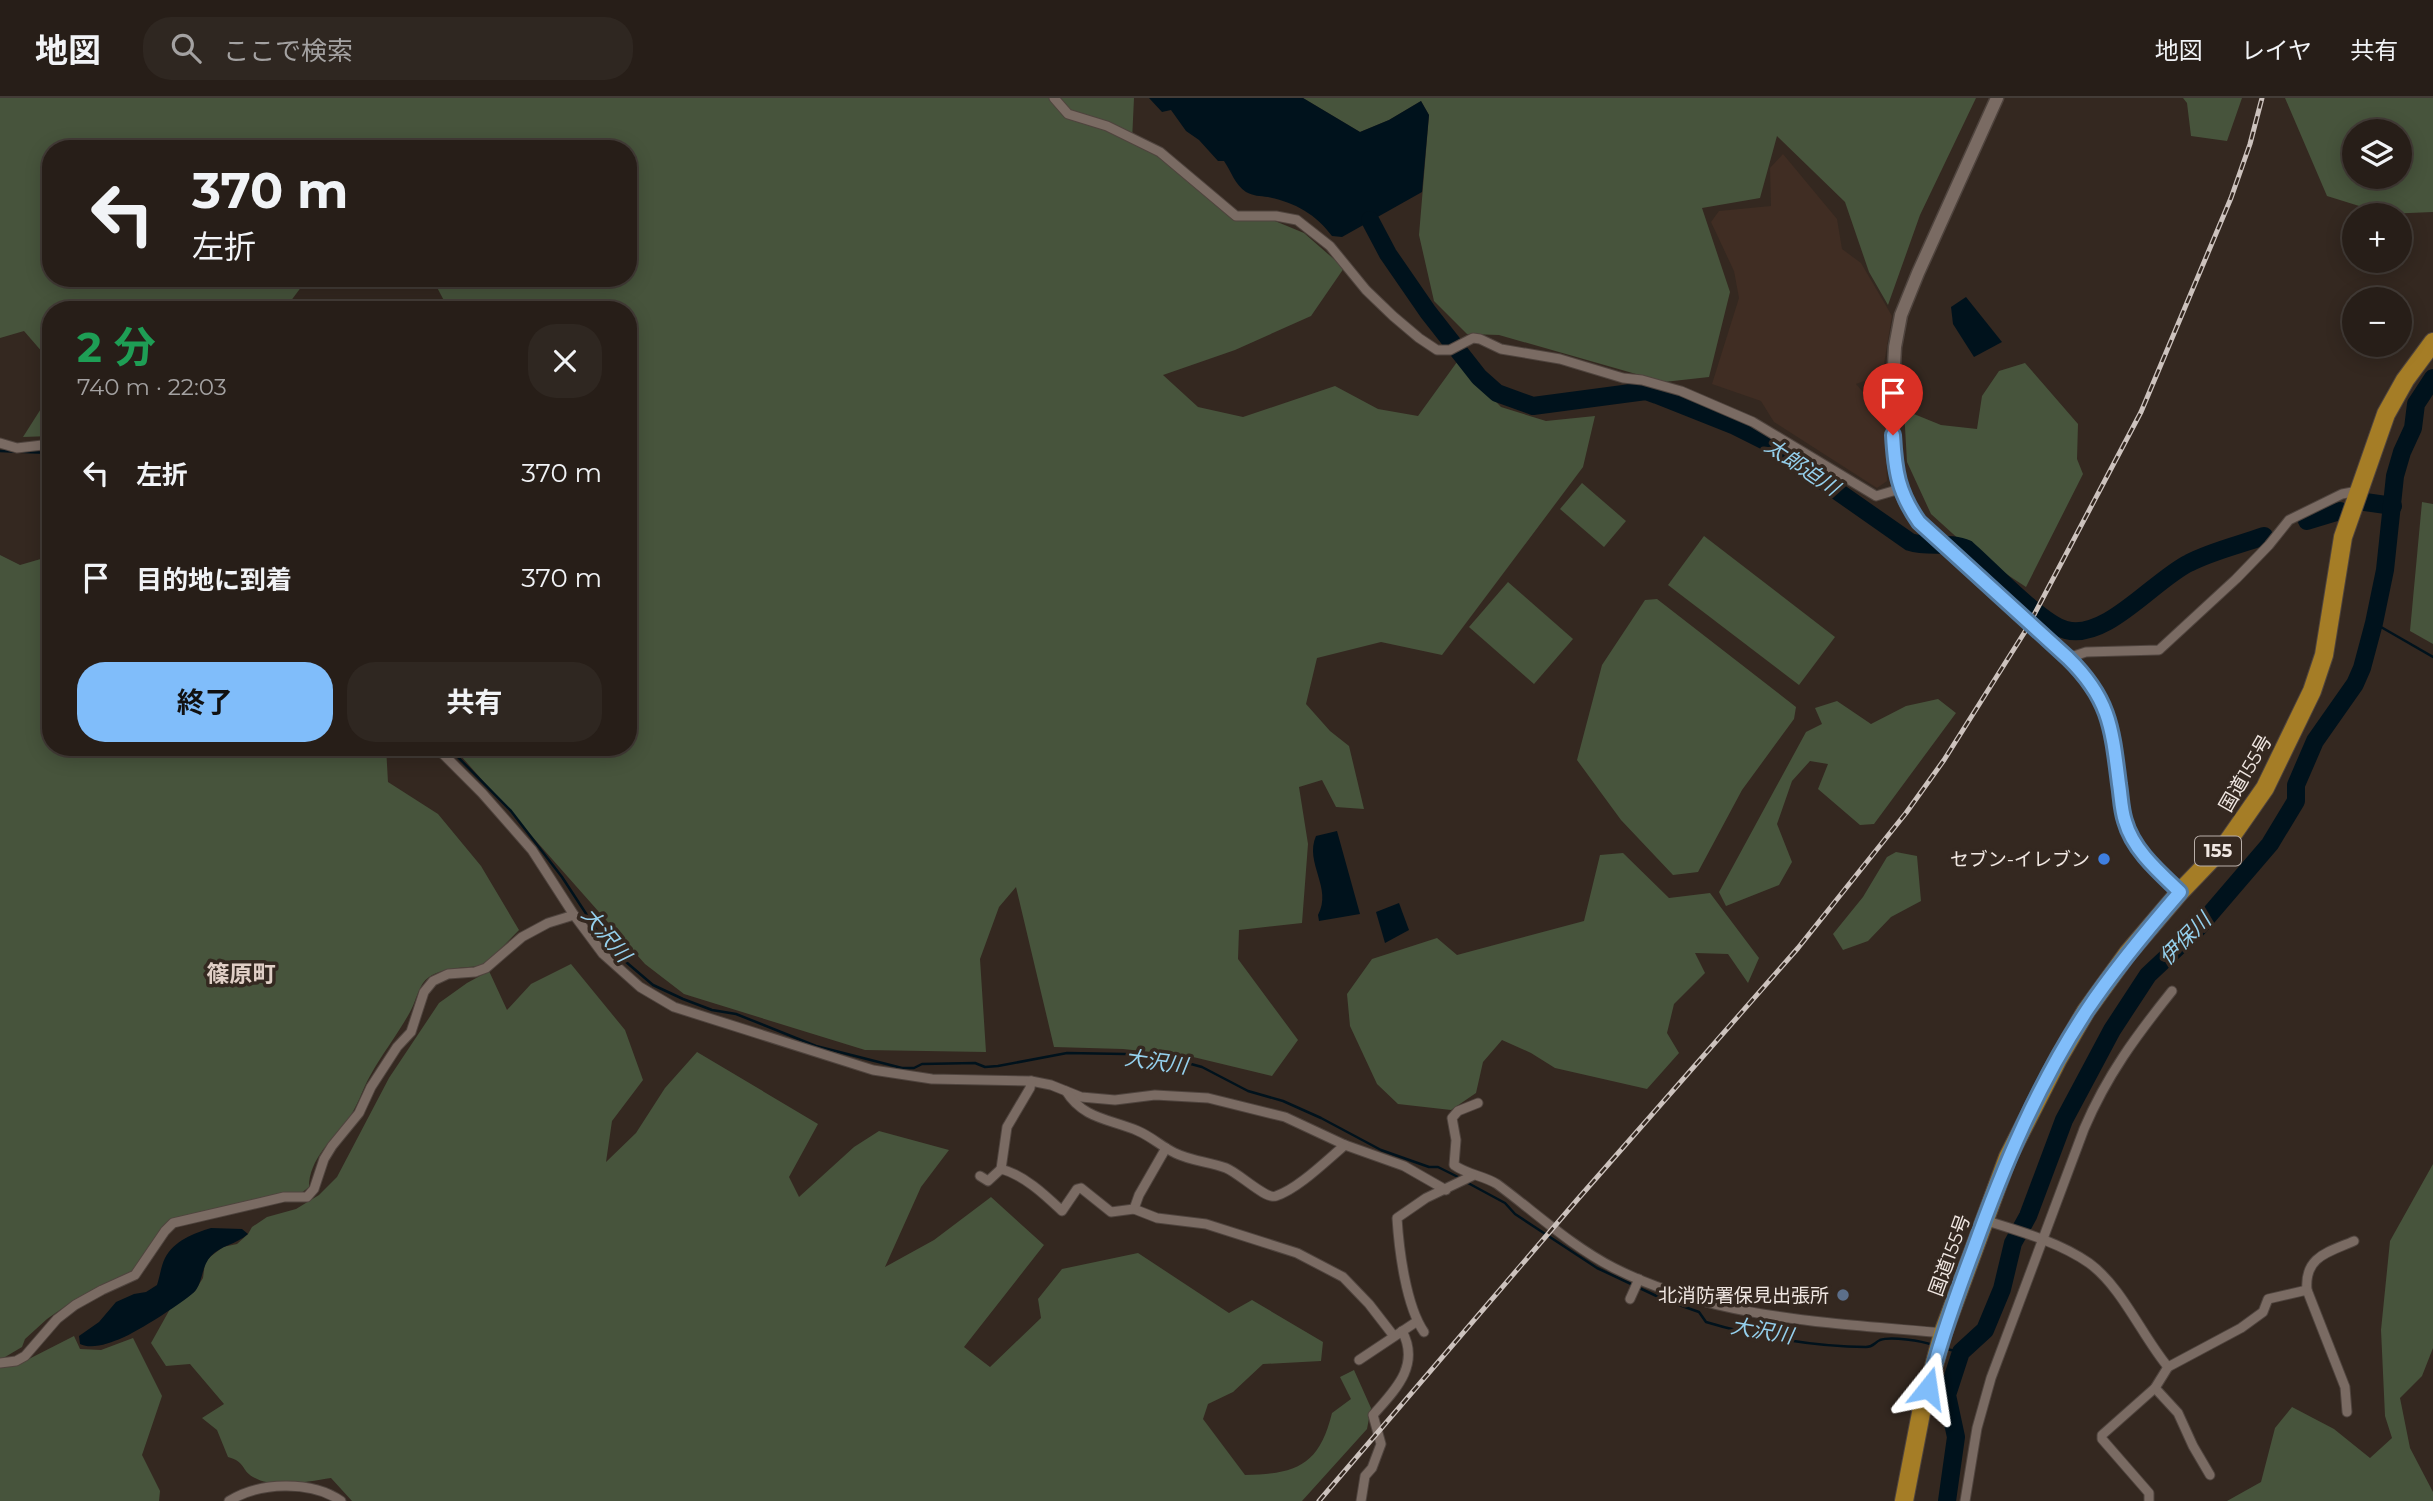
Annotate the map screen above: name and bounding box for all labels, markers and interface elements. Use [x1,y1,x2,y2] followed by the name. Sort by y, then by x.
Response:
[143,17,633,80] search box
[167,29,205,67] icon: search
[35,30,101,70] text: 地図
[223,35,353,67] text: ここで検索
[2155,36,2203,65] text: 地図
[2241,36,2312,65] text: レイヤ
[2350,36,2398,65] text: 共有
[2342,119,2412,357] map controls
[2342,119,2412,189] button: layers
[192,161,349,220] text: 370 m
[77,168,168,259] icon: left
[2342,203,2412,273] button: +
[192,227,256,266] text: 左折
[2342,287,2412,357] button: −
[77,321,156,373] text: 2 分
[528,324,602,398] button: close
[1863,363,1923,435] pin
[77,373,227,401] text: 740 m · 22:03
[1874,374,1912,412] icon: arrive
[1760,433,1846,502] water label: 太郎迫川
[77,454,115,492] icon: left
[521,457,602,489] text: 370 m
[136,459,188,491] text: 左折
[77,559,115,597] icon: arrive
[521,562,602,594] text: 370 m
[136,564,292,596] text: 目的地に到着
[77,662,333,742] button: 終了
[347,662,602,742] button: 共有
[2214,731,2277,816] street label: 国道155号
[2195,836,2241,866] road number: 155
[1950,848,2090,871] place label: セブン-イレブン
[2096,851,2112,867] marker: セブン-イレブン
[577,903,637,968] water label: 大沢川
[2154,906,2217,970] water label: 伊保川
[207,960,276,988] district label: 篠原町
[1123,1045,1191,1079] water label: 大沢川
[1924,1211,1975,1299] street label: 国道155号
[1658,1284,1829,1307] place label: 北消防署保見出張所
[1835,1287,1851,1303] marker: 北消防署保見出張所
[1729,1313,1797,1349] water label: 大沢川
[1891,1351,1965,1425] position arrow

